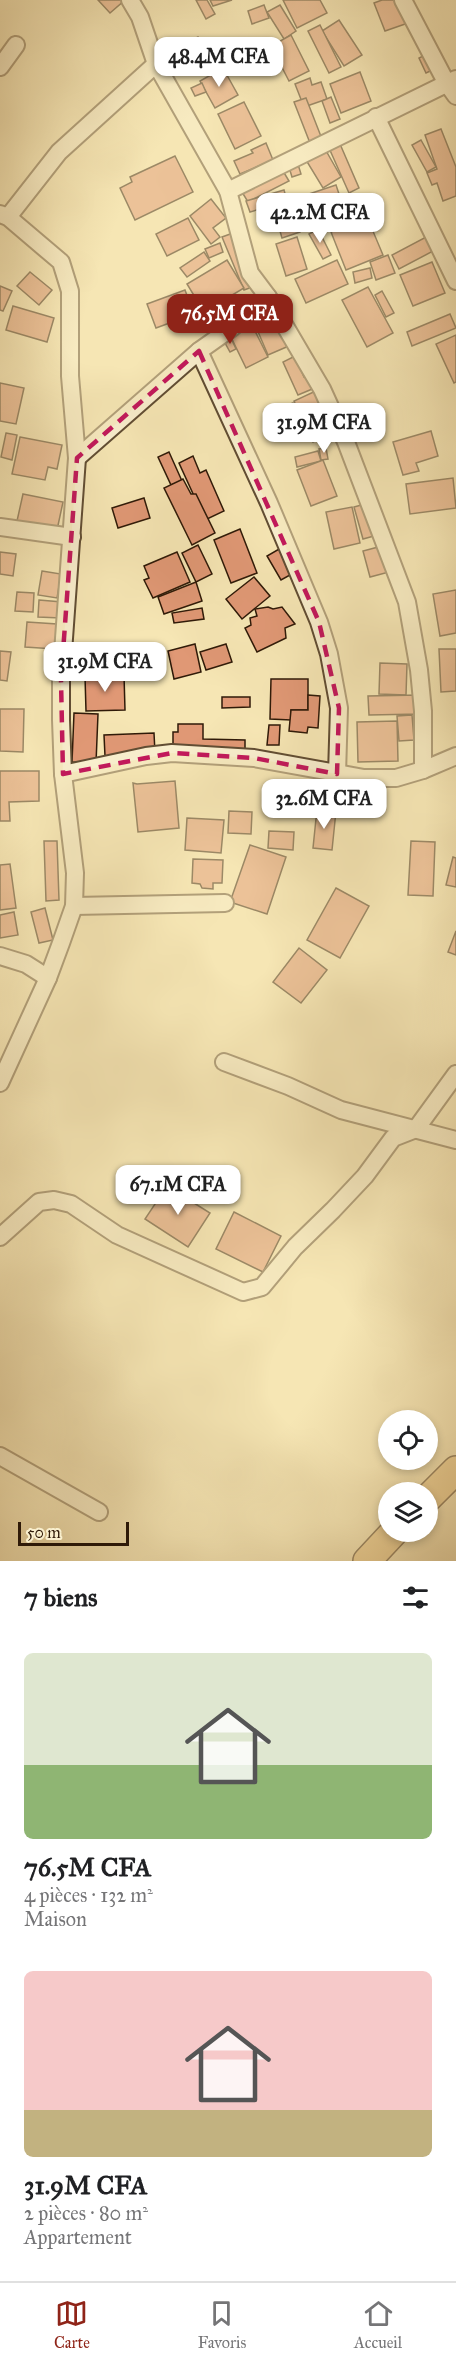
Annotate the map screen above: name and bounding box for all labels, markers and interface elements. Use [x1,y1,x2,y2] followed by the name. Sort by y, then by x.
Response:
[150,37,288,88] pin: 48.4M CFA
[168,44,270,68] text: 48.4M CFA
[251,193,389,244] pin: 42.2M CFA
[270,200,370,224] text: 42.2M CFA
[161,294,299,345] pin: 76.5M CFA
[181,301,279,325] text: 76.5M CFA
[255,403,393,454] pin: 31.9M CFA
[277,410,371,434] text: 31.9M CFA
[36,642,174,693] pin: 31.9M CFA
[58,649,152,673] text: 31.9M CFA
[255,779,393,830] pin: 32.6M CFA
[276,786,372,810] text: 32.6M CFA
[109,1165,247,1216] pin: 67.1M CFA
[130,1172,226,1196] text: 67.1M CFA
[378,1410,438,1542] map controls
[378,1410,438,1470] button: locate
[378,1482,438,1542] button: layers
[18,1519,129,1546] scale bar
[27,1523,61,1542] text: 50 m
[24,1581,97,1613] text: 7 biens
[399,1581,432,1614] icon: filters
[174,1692,282,1800] icon: home
[24,1851,152,1883] text: 76.5M CFA
[24,1883,153,1907] text: 4 pièces · 132 m²
[24,1907,87,1931] text: Maison
[174,2010,282,2118] icon: home
[24,2169,147,2201] text: 31.9M CFA
[24,2201,148,2225] text: 2 pièces · 80 m²
[24,2225,132,2249] text: Appartement
[54,2297,90,2352] tab: Carte
[198,2297,246,2352] tab: Favoris
[354,2297,402,2352] tab: Accueil

